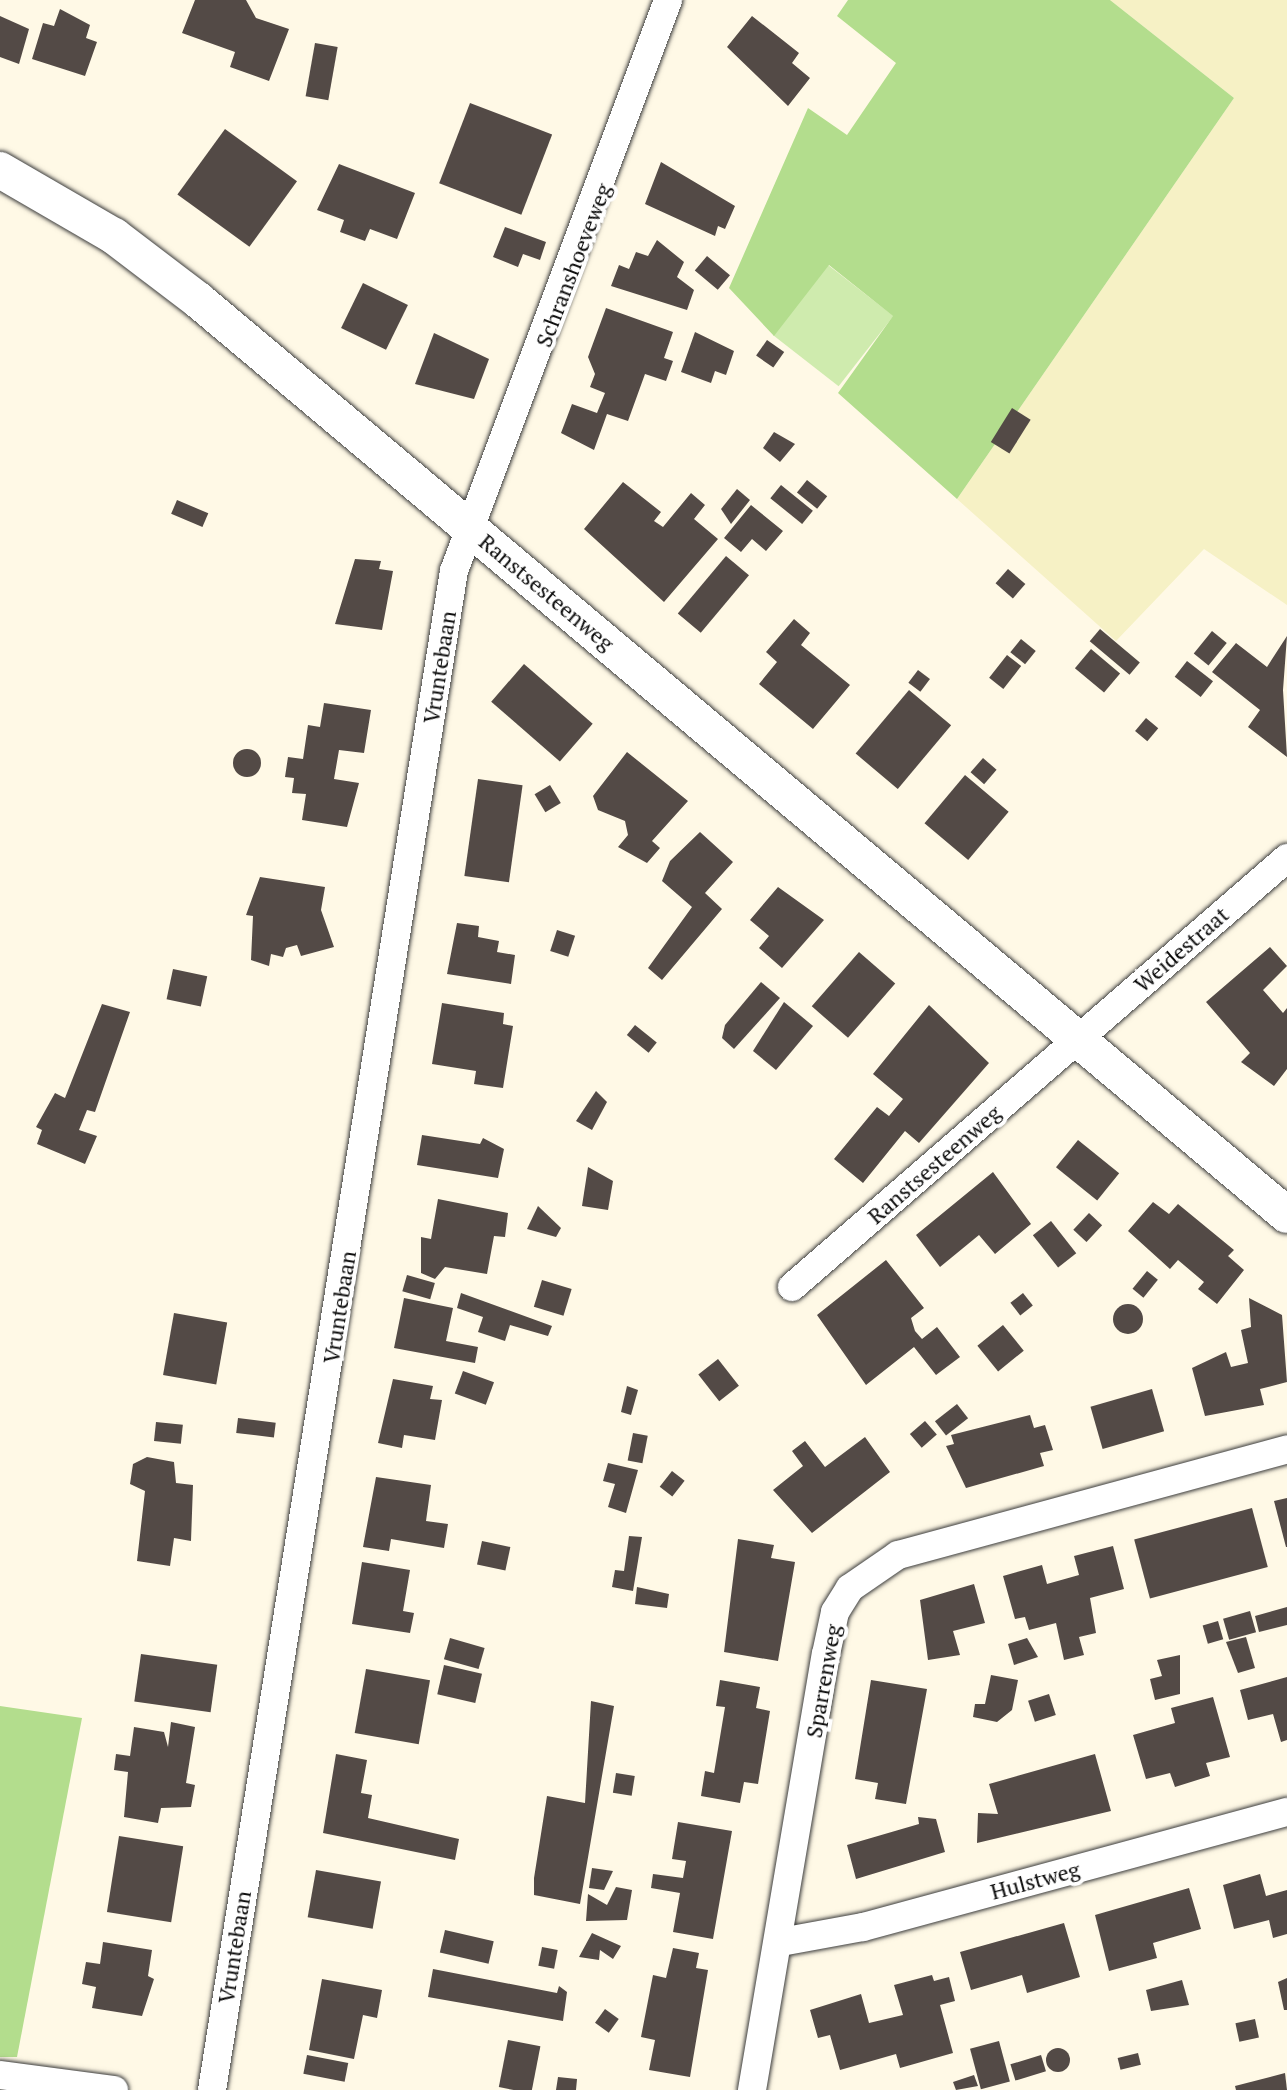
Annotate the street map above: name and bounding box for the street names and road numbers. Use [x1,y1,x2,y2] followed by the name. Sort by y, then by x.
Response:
[530,179,616,351] street label: Schranshoeveweg
[474,528,620,656] street label: Ranstsesteenweg
[417,609,461,725] street label: Vruntebaan
[1128,901,1234,997] street label: Weidestraat
[862,1099,1006,1229] street label: Ranstsesteenweg
[317,1249,361,1365] street label: Vruntebaan
[800,1622,846,1740] street label: Sparrenweg
[987,1855,1083,1905] street label: Hulstweg
[212,1889,256,2005] street label: Vruntebaan

